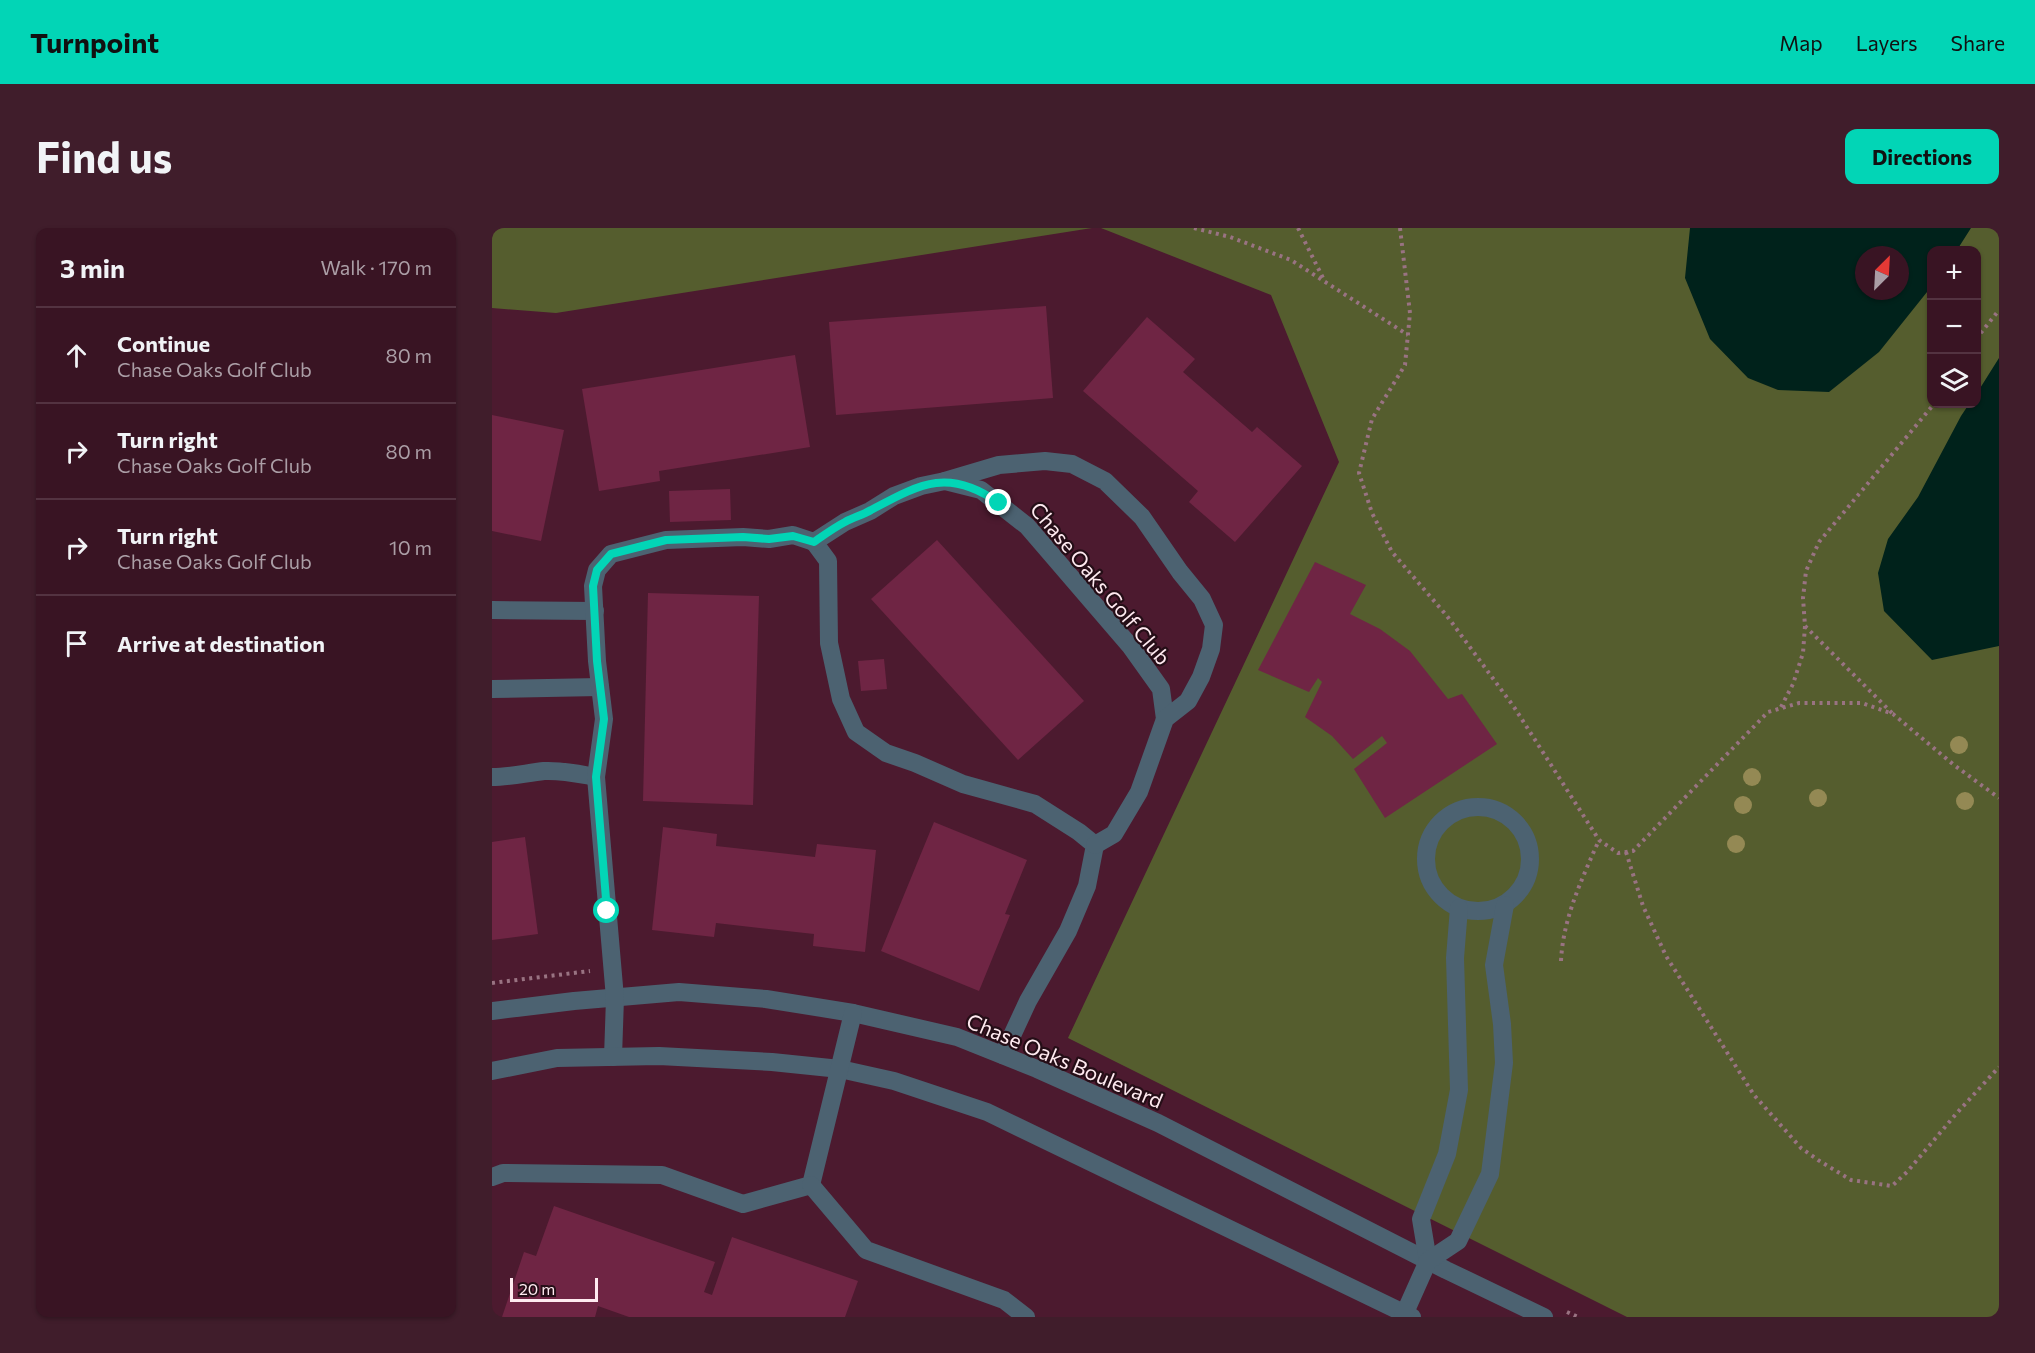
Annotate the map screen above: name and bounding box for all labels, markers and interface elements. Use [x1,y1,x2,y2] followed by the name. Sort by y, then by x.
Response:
[30,25,159,59] text: Turnpoint
[1779,30,1823,55] text: Map
[1856,30,1918,55] text: Layers
[1951,30,2005,55] text: Share
[1845,129,1999,184] button: Directions
[36,130,172,182] text: Find us
[1855,246,1909,300] north arrow
[1927,246,1981,408] map controls
[1927,246,1981,300] button: +
[60,252,125,283] text: 3 min
[321,255,432,279] text: Walk · 170 m
[1927,300,1981,354] button: −
[117,330,210,357] text: Continue
[60,339,93,372] icon: ahead
[386,343,432,367] text: 80 m
[1927,354,1981,408] button: layers
[117,357,312,381] text: Chase Oaks Golf Club
[117,426,218,453] text: Turn right
[60,435,93,468] icon: right
[386,439,432,463] text: 80 m
[117,453,312,477] text: Chase Oaks Golf Club
[985,489,1011,515] route end
[1026,497,1176,669] street label: Chase Oaks Golf Club
[117,522,218,549] text: Turn right
[60,531,93,564] icon: right
[389,535,432,559] text: 10 m
[117,549,312,573] text: Chase Oaks Golf Club
[60,627,93,660] icon: arrive
[117,630,325,657] text: Arrive at destination
[593,897,619,923] route start
[963,1007,1167,1113] street label: Chase Oaks Boulevard
[510,1275,598,1302] scale bar
[519,1279,555,1298] text: 20 m

